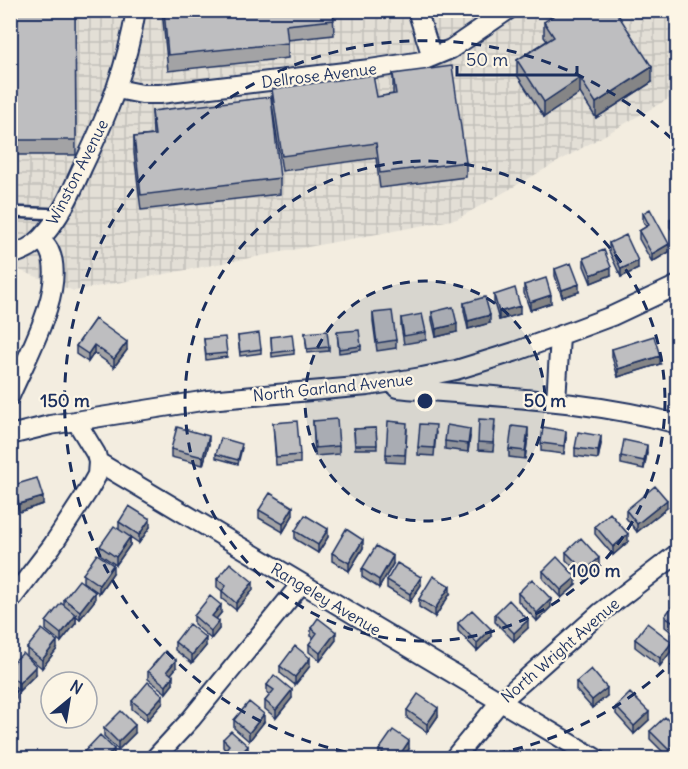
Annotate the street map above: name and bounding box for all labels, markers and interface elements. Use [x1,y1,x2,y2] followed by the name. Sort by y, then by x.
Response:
[457,39,577,77] scale bar
[466,48,508,71] text: 50 m
[260,58,378,92] street label: Dellrose Avenue
[42,116,112,228] street label: Winston Avenue
[252,369,414,405] street label: North Garland Avenue
[40,389,90,412] text: 150 m
[524,389,566,412] text: 50 m
[415,391,435,411] centre of rings
[267,558,385,640] street label: Rangeley Avenue
[570,559,621,582] text: 100 m
[497,593,623,707] street label: North Wright Avenue
[39,670,99,730] north arrow
[67,676,86,698] text: N

